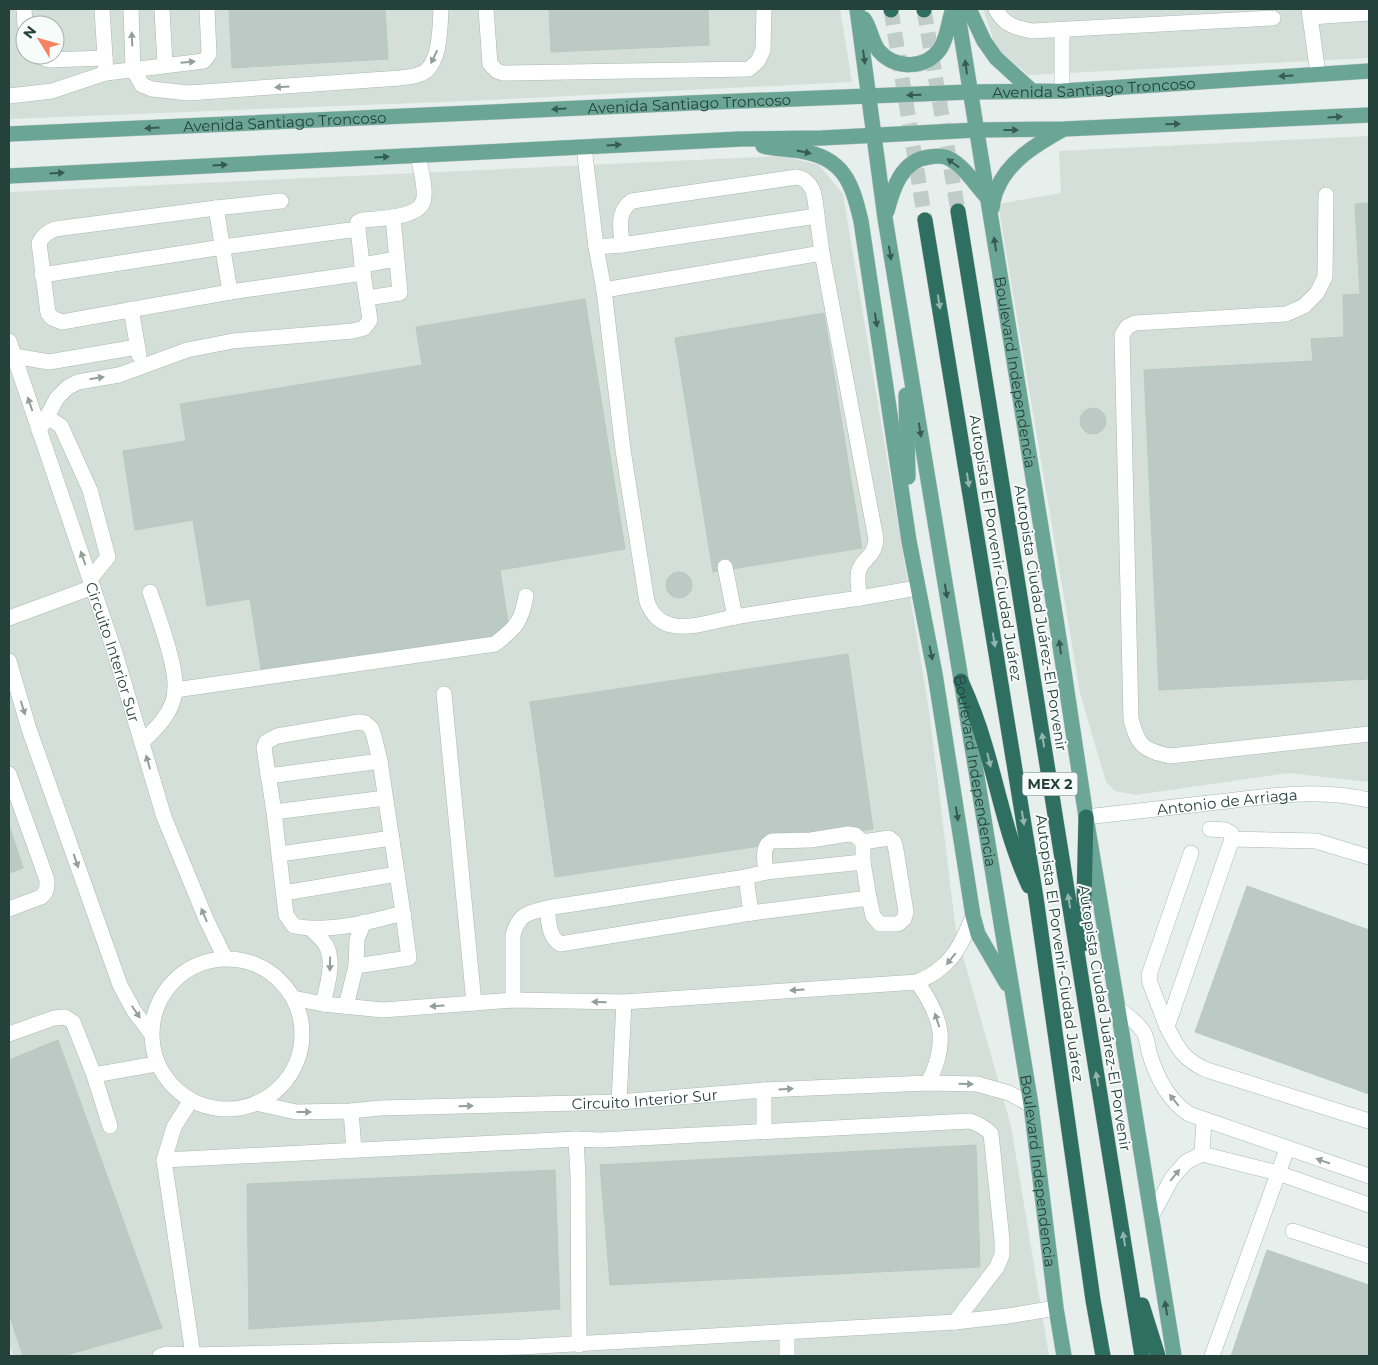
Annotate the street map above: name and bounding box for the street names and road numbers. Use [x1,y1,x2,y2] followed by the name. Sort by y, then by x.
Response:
[992,73,1196,101] street label: Avenida Santiago Troncoso
[587,90,791,117] street label: Avenida Santiago Troncoso
[183,107,387,136] street label: Avenida Santiago Troncoso
[991,275,1041,470] street label: Boulevard Independencia
[966,413,1027,683] street label: Autopista El Porvenir-Ciudad Juárez
[1011,483,1071,753] street label: Autopista Ciudad Juárez-El Porvenir
[82,579,145,724] street label: Circuito Interior Sur
[951,673,1001,868] street label: Boulevard Independencia
[1022,772,1078,796] road number: MEX 2
[1156,785,1298,818] street label: Antonio de Arriaga
[1032,813,1088,1083] street label: Autopista El Porvenir-Ciudad Juárez
[1075,883,1135,1153] street label: Autopista Ciudad Juárez-El Porvenir
[1017,1073,1060,1268] street label: Boulevard Independencia
[571,1084,718,1113] street label: Circuito Interior Sur

